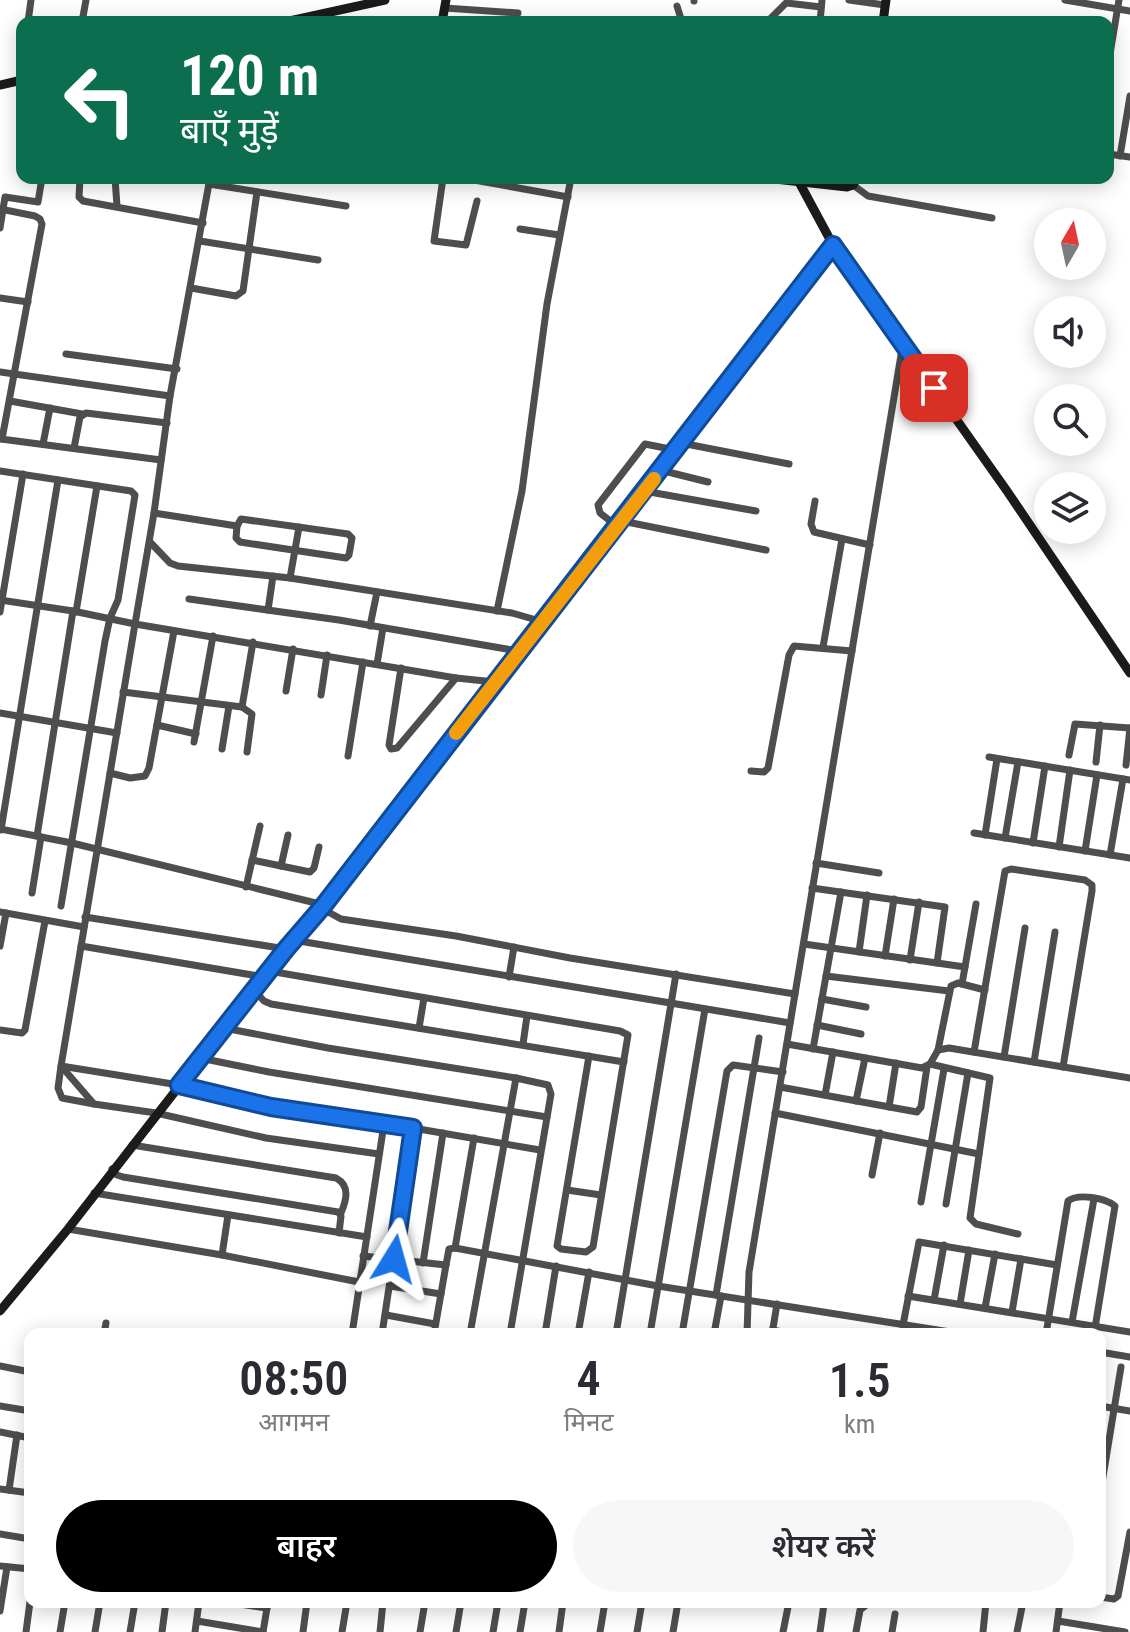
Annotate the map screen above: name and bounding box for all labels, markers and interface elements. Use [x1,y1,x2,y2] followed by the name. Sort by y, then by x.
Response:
[180,43,319,109] text: 120 m
[48,48,152,152] icon: left
[180,110,279,152] text: बाएँ मुड़ें
[1034,208,1106,280] north arrow
[1034,208,1106,544] map controls
[1034,296,1106,368] button: sound
[900,354,968,422] pin
[912,366,956,410] icon: arrive
[1034,384,1106,456] button: search
[1034,472,1106,544] button: layers
[352,1217,436,1301] position arrow
[239,1350,348,1407] text: 08:50
[577,1350,601,1407] text: 4
[829,1352,891,1409] text: 1.5
[258,1407,329,1437] text: आगमन
[564,1407,614,1437] text: मिनट
[844,1409,875,1439] text: km
[56,1500,557,1592] button: बाहर
[573,1500,1074,1592] button: शेयर करें

